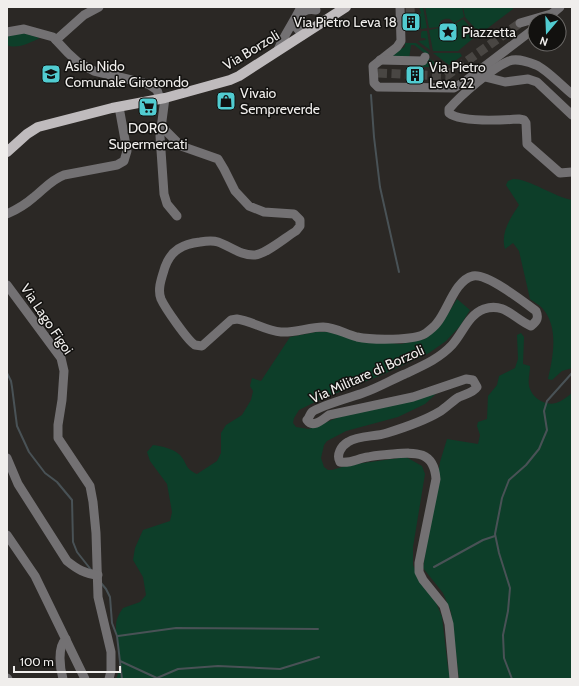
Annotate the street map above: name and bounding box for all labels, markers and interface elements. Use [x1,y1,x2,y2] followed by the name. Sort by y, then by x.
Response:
[400,11,422,33] building icon: Via Pietro Leva 18
[527,12,567,52] north arrow
[293,13,397,31] place label: Via Pietro Leva 18
[437,21,459,43] place icon: Piazzetta
[462,23,516,41] place label: Piazzetta
[219,26,283,74] street label: Via Borzoli
[538,34,550,49] text: N
[65,57,189,91] place label: Asilo Nido Comunale Girotondo
[429,58,486,92] place label: Via Pietro Leva 22
[40,63,62,85] school or university icon: Asilo Nido Comunale Girotondo
[404,64,426,86] building icon: Via Pietro Leva 22
[240,84,320,118] place label: Vivaio Sempreverde
[215,90,237,112] shop icon: Vivaio Sempreverde
[137,96,159,118] supermarket icon: DORO Supermercati
[108,119,188,153] place label: DORO Supermercati
[17,280,77,358] street label: Via Lago Figoi
[307,341,427,407] street label: Via Militare di Borzoli
[14,648,120,674] scale bar
[20,654,54,669] text: 100 m

